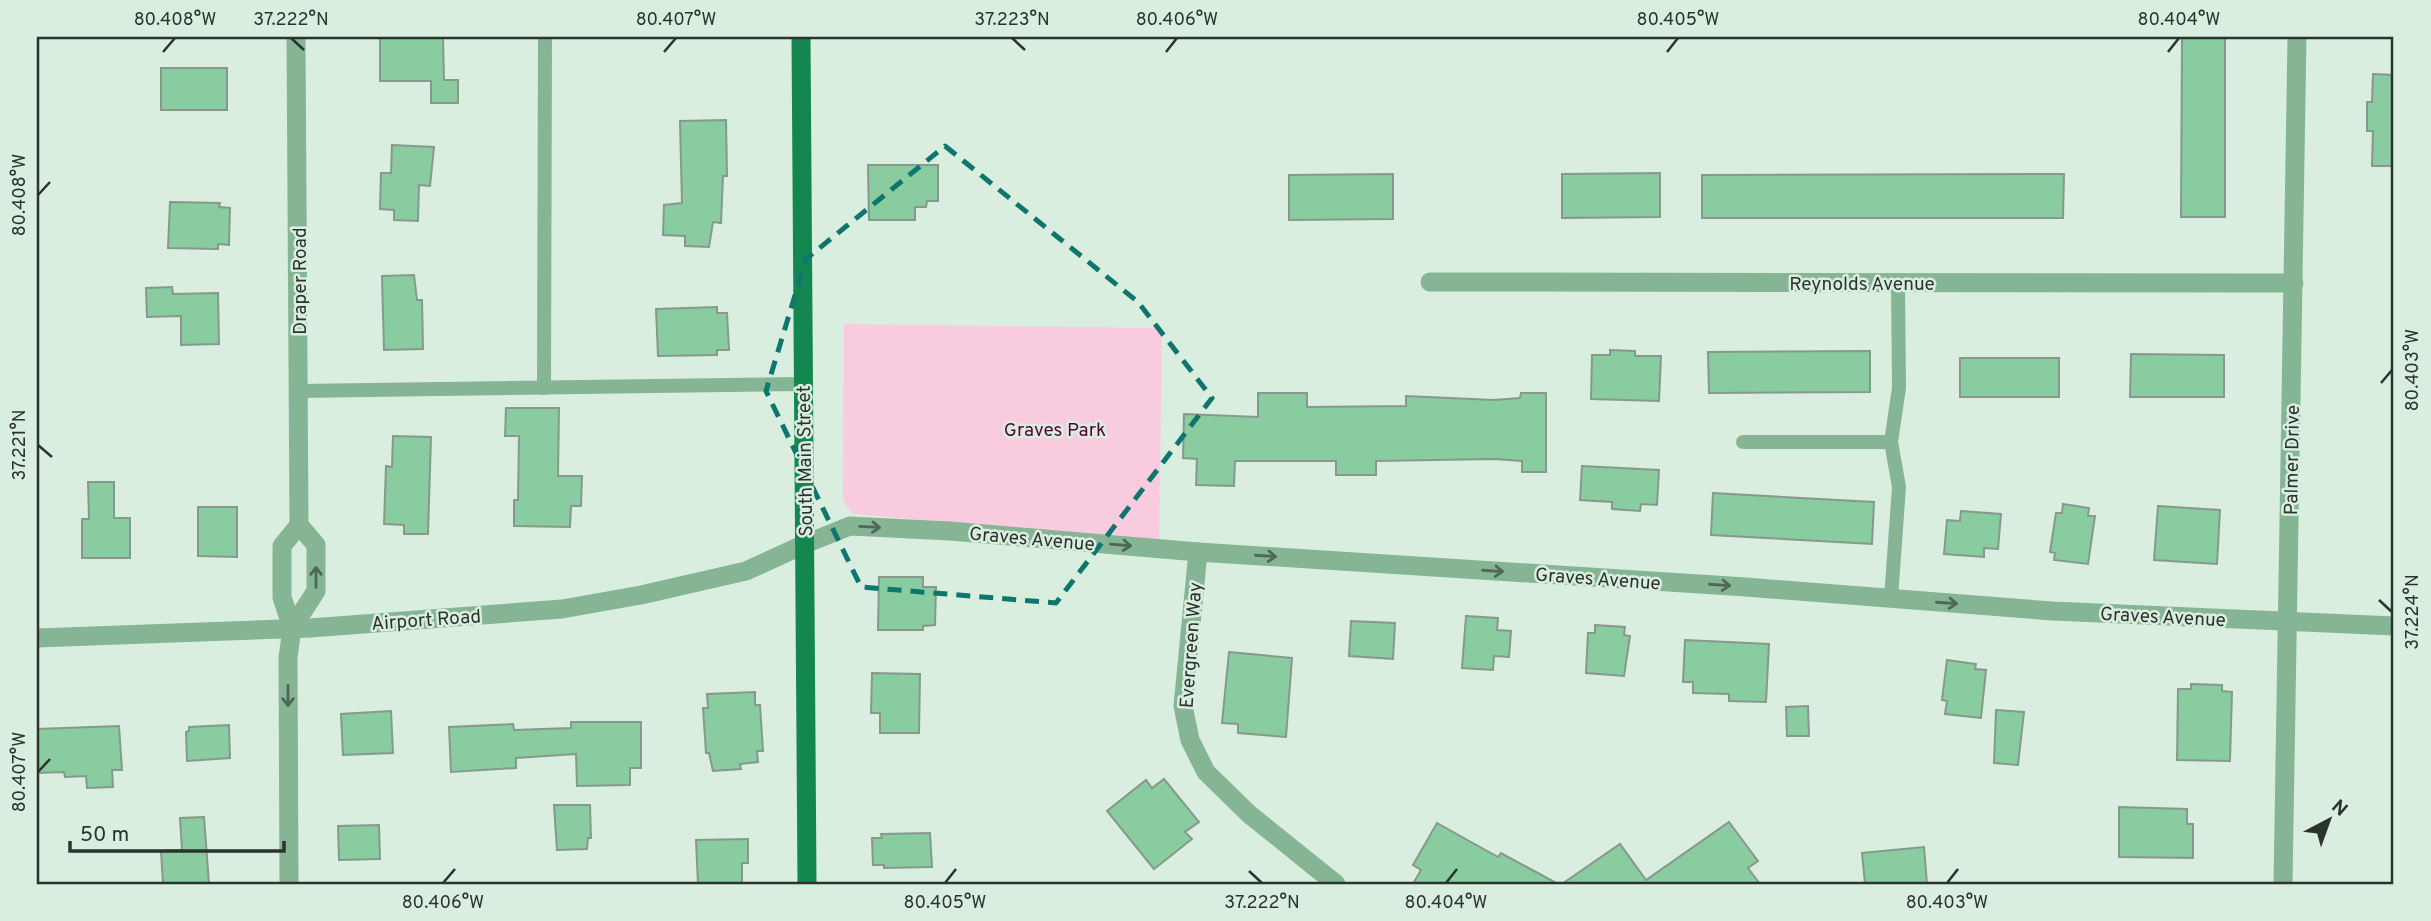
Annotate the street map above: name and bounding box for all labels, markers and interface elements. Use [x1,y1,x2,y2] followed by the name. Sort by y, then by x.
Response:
[134,9,216,32] text: 80.408°W
[253,9,329,32] text: 37.222°N
[636,9,716,32] text: 80.407°W
[974,9,1050,32] text: 37.223°N
[1136,9,1218,32] text: 80.406°W
[1637,9,1719,32] text: 80.405°W
[2138,9,2220,32] text: 80.404°W
[9,154,32,236] text: 80.408°W
[289,227,313,335] street label: Draper Road
[1789,273,1935,297] street label: Reynolds Avenue
[2402,329,2425,411] text: 80.403°W
[793,385,819,537] street label: South Main Street
[2280,405,2306,515] street label: Palmer Drive
[9,409,32,481] text: 37.221°N
[1004,419,1106,443] park label: Graves Park
[858,521,881,534] one-way arrow
[968,523,1096,557] street label: Graves Avenue
[1109,539,1132,552] one-way arrow
[1254,550,1277,563] one-way arrow
[1534,564,1661,596] street label: Graves Avenue
[1481,565,1504,578] one-way arrow
[309,566,323,589] one-way arrow
[2402,574,2425,650] text: 37.224°N
[1708,579,1731,592] one-way arrow
[1176,581,1208,709] street label: Evergreen Way
[1935,597,1958,610] one-way arrow
[2099,603,2226,633] street label: Graves Avenue
[370,605,482,637] street label: Airport Road
[281,684,295,707] one-way arrow
[9,732,32,812] text: 80.407°W
[2294,785,2364,855] north arrow
[2326,795,2352,822] text: N
[70,809,284,853] scale bar
[80,822,129,849] text: 50 m
[402,892,484,915] text: 80.406°W
[904,892,986,915] text: 80.405°W
[1224,892,1300,915] text: 37.222°N
[1405,892,1487,915] text: 80.404°W
[1906,892,1988,915] text: 80.403°W

